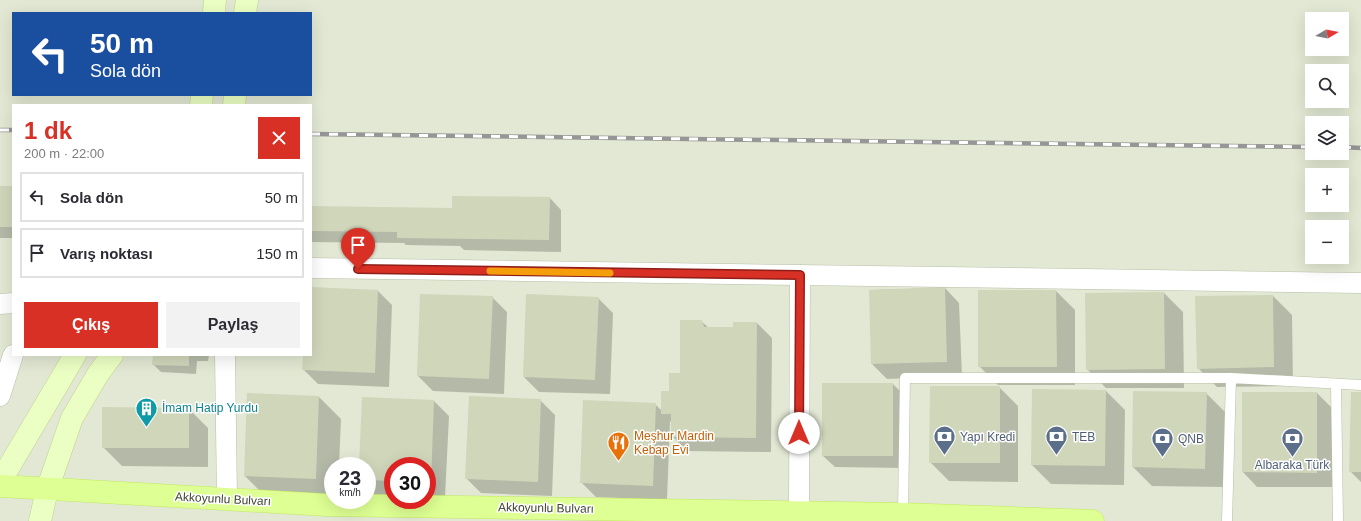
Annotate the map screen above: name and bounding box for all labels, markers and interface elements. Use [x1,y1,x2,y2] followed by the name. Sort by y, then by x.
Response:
[1305,12,1349,56] north arrow
[1305,12,1349,264] map controls
[24,28,76,80] icon: left
[90,28,154,59] text: 50 m
[90,61,161,81] text: Sola dön
[1305,64,1349,108] button: search
[1305,116,1349,160] button: layers
[24,117,72,144] text: 1 dk
[258,117,300,159] button: close
[24,146,104,161] text: 200 m · 22:00
[1305,168,1349,212] button: +
[26,186,48,208] icon: left
[60,189,123,206] text: Sola dön
[265,189,298,206] text: 50 m
[1305,220,1349,264] button: −
[341,228,375,269] pin
[347,234,369,256] icon: arrive
[26,242,48,264] icon: arrive
[60,245,153,262] text: Varış noktası
[256,245,298,262] text: 150 m
[24,302,158,348] button: Çıkış
[166,302,300,348] button: Paylaş
[133,395,159,428] building icon: İmam Hatip Yurdu
[162,401,258,415] place label: İmam Hatip Yurdu
[778,412,820,454] position arrow
[932,424,958,457] bank icon: Yapı Kredi
[1043,424,1069,457] bank icon: TEB
[1279,425,1305,458] bank icon: Albaraka Türk
[1149,426,1175,459] bank icon: QNB
[634,429,714,457] place label: Meşhur Mardin Kebap Evi
[605,430,631,463] restaurant icon: Meşhur Mardin Kebap Evi
[960,430,1015,444] place label: Yapı Kredi
[1072,430,1095,444] place label: TEB
[1178,432,1204,446] place label: QNB
[384,457,436,509] speed limit sign: 30
[1255,458,1330,472] place label: Albaraka Türk
[339,467,361,489] text: 23
[339,487,361,498] text: km/h
[175,489,271,509] street label: Akkoyunlu Bulvarı
[498,500,594,516] street label: Akkoyunlu Bulvarı

